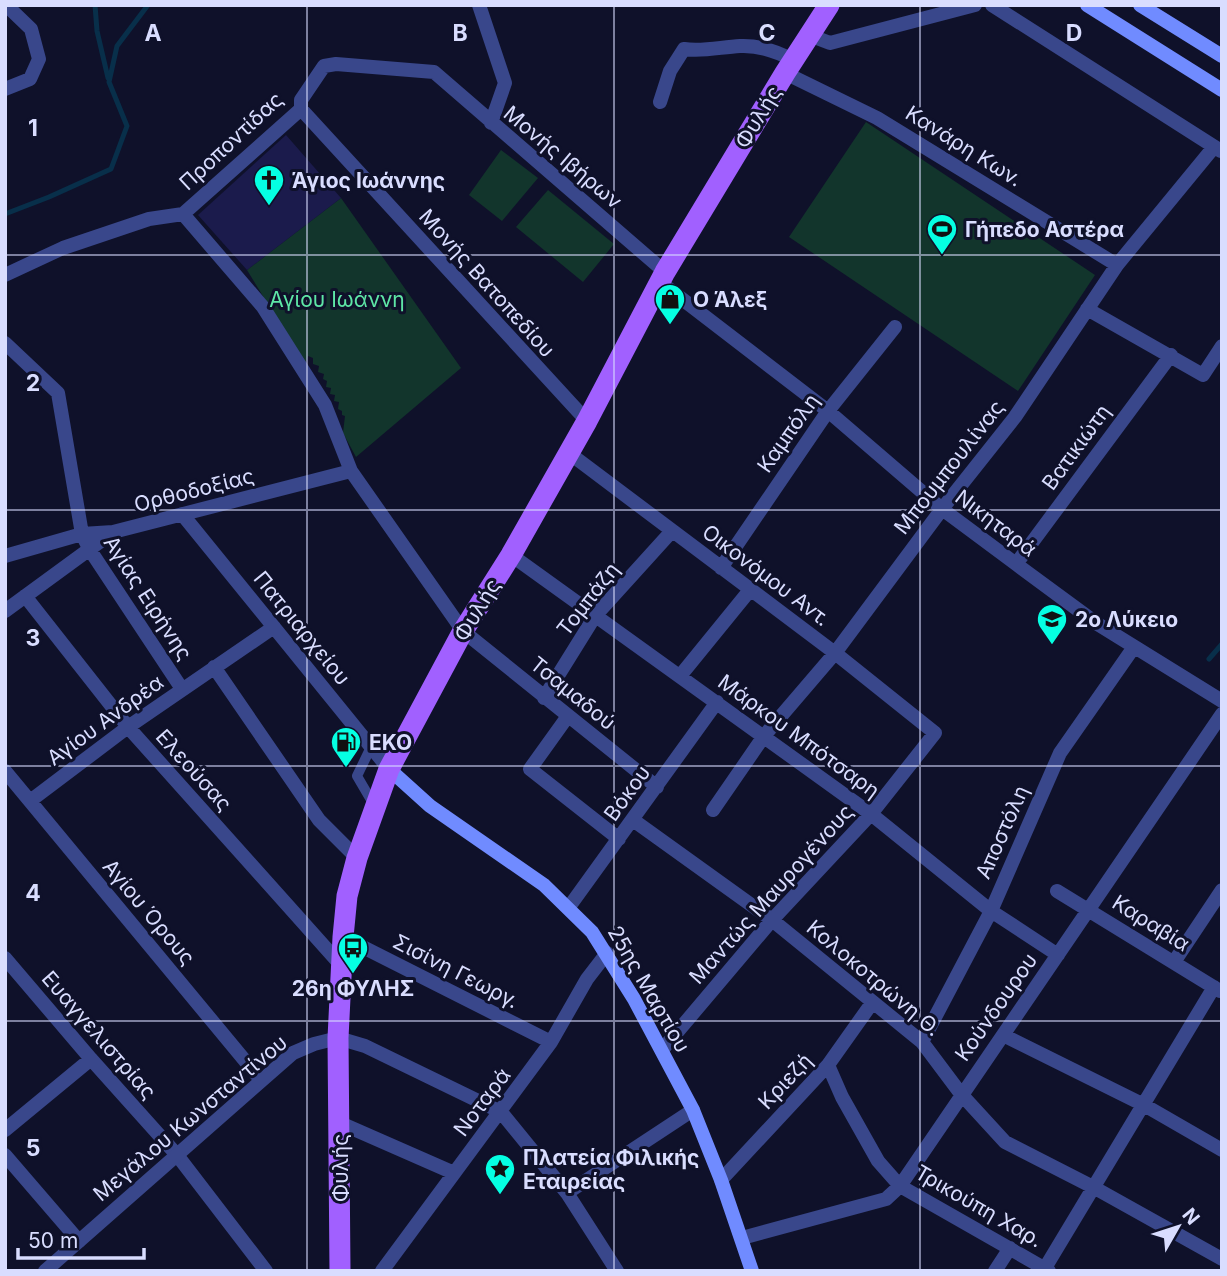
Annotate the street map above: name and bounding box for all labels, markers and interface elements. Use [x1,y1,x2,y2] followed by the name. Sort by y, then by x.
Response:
[144,19,162,47] text: A
[452,19,468,47] text: B
[758,19,776,47] text: C
[1066,19,1082,47] text: D
[730,81,786,153] street label: Φυλής
[174,87,288,195] street label: Προποντίδας
[499,100,627,214] street label: Μονής Ιβήρων
[901,100,1027,192] street label: Κανάρη Κων.
[28,114,38,142] text: 1
[252,163,286,207] church icon: Άγιος Ιωάννης
[292,168,445,193] place label: Άγιος Ιωάννης
[414,204,560,362] street label: Μονής Βατοπεδίου
[925,212,959,256] sports icon: Γήπεδο Αστέρα
[965,217,1124,242] place label: Γήπεδο Αστέρα
[653,282,687,326] shop icon: Ο Άλεξ
[269,287,405,312] park label: Αγίου Ιωάννη
[693,287,767,312] place label: Ο Άλεξ
[26,369,40,397] text: 2
[752,389,824,477] street label: Καμπόλη
[889,395,1009,539] street label: Μπουμπουλίνας
[1037,399,1115,495] street label: Βατικιώτη
[131,463,257,517] street label: Ορθοδοξίας
[950,484,1042,562] street label: Νικηταρά
[697,519,835,631] street label: Οικονόμου Αντ.
[99,531,197,665] street label: Αγίας Ειρήνης
[552,557,624,641] street label: Τομπάζη
[249,566,355,690] street label: Πατριαρχείου
[449,574,505,646] street label: Φυλής
[1035,602,1069,646] school or university icon: 2ο Λύκειο
[1075,607,1178,632] place label: 2ο Λύκειο
[26,624,40,652] text: 3
[525,651,621,735] street label: Τσαμαδού
[42,669,168,771] street label: Αγίου Ανδρέα
[713,669,885,803] street label: Μάρκου Μπότσαρη
[151,724,237,816] street label: Ελεούσας
[329,725,363,769] fuel station icon: EKO
[369,730,412,755] place label: EKO
[599,760,655,826] street label: Βόκου
[970,781,1034,883] street label: Αποστόλη
[684,799,858,989] street label: Μαντώς Μαυρογένους
[98,854,200,970] street label: Αγίου Όρους
[25,879,41,907] text: 4
[1108,890,1194,956] street label: Καραβία
[802,915,946,1041] street label: Κολοκοτρώνη Θ.
[603,921,695,1057] street label: 25ης Μαρτίου
[389,929,523,1013] street label: Σισίνη Γεωργ.
[336,931,370,975] bus stop icon: 26η ΦΥΛΗΣ
[950,948,1042,1066] street label: Κούνδουρου
[37,966,161,1104] street label: Ευαγγελιστρίας
[292,976,414,1001] place label: 26η ΦΥΛΗΣ
[88,1030,292,1206] street label: Μεγάλου Κωνσταντίνου
[753,1048,817,1114] street label: Κριεζή
[448,1063,516,1141] street label: Νοταρά
[26,1134,40,1162] text: 5
[328,1134,353,1202] street label: Φυλής
[523,1145,699,1194] place label: Πλατεία Φιλικής Εταιρείας
[483,1152,517,1196] place icon: Πλατεία Φιλικής Εταιρείας
[911,1159,1047,1253] street label: Τρικούπη Χαρ.
[1143,1192,1213,1262] north arrow
[1177,1204,1204,1229] text: N
[18,1216,144,1260] scale bar
[28,1228,78,1253] text: 50 m

